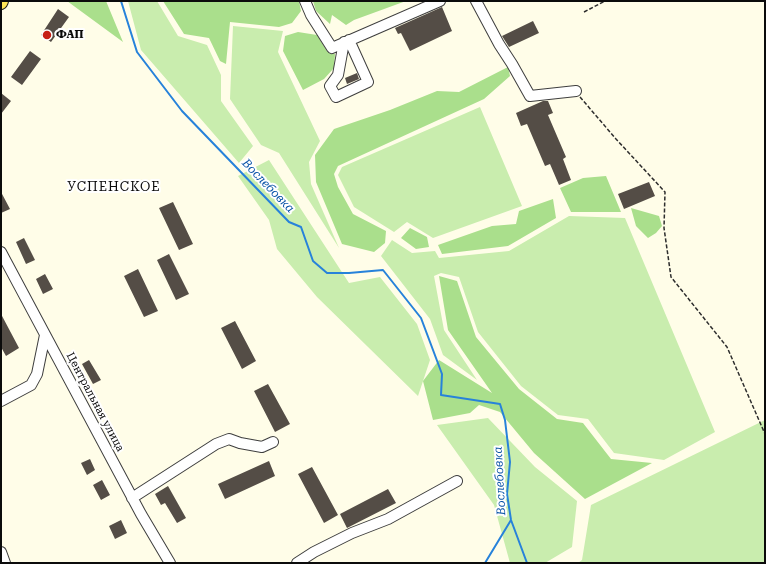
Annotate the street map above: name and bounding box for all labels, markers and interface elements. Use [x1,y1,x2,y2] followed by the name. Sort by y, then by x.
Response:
[56,28,84,42] place label: ФАП
[41,29,53,41] marker: ФАП
[239,156,297,216] water label: Вослебовка
[67,179,161,195] district label: УСПЕНСКОЕ
[63,350,127,454] street label: Центральная улица
[491,446,509,516] water label: Вослебовка

